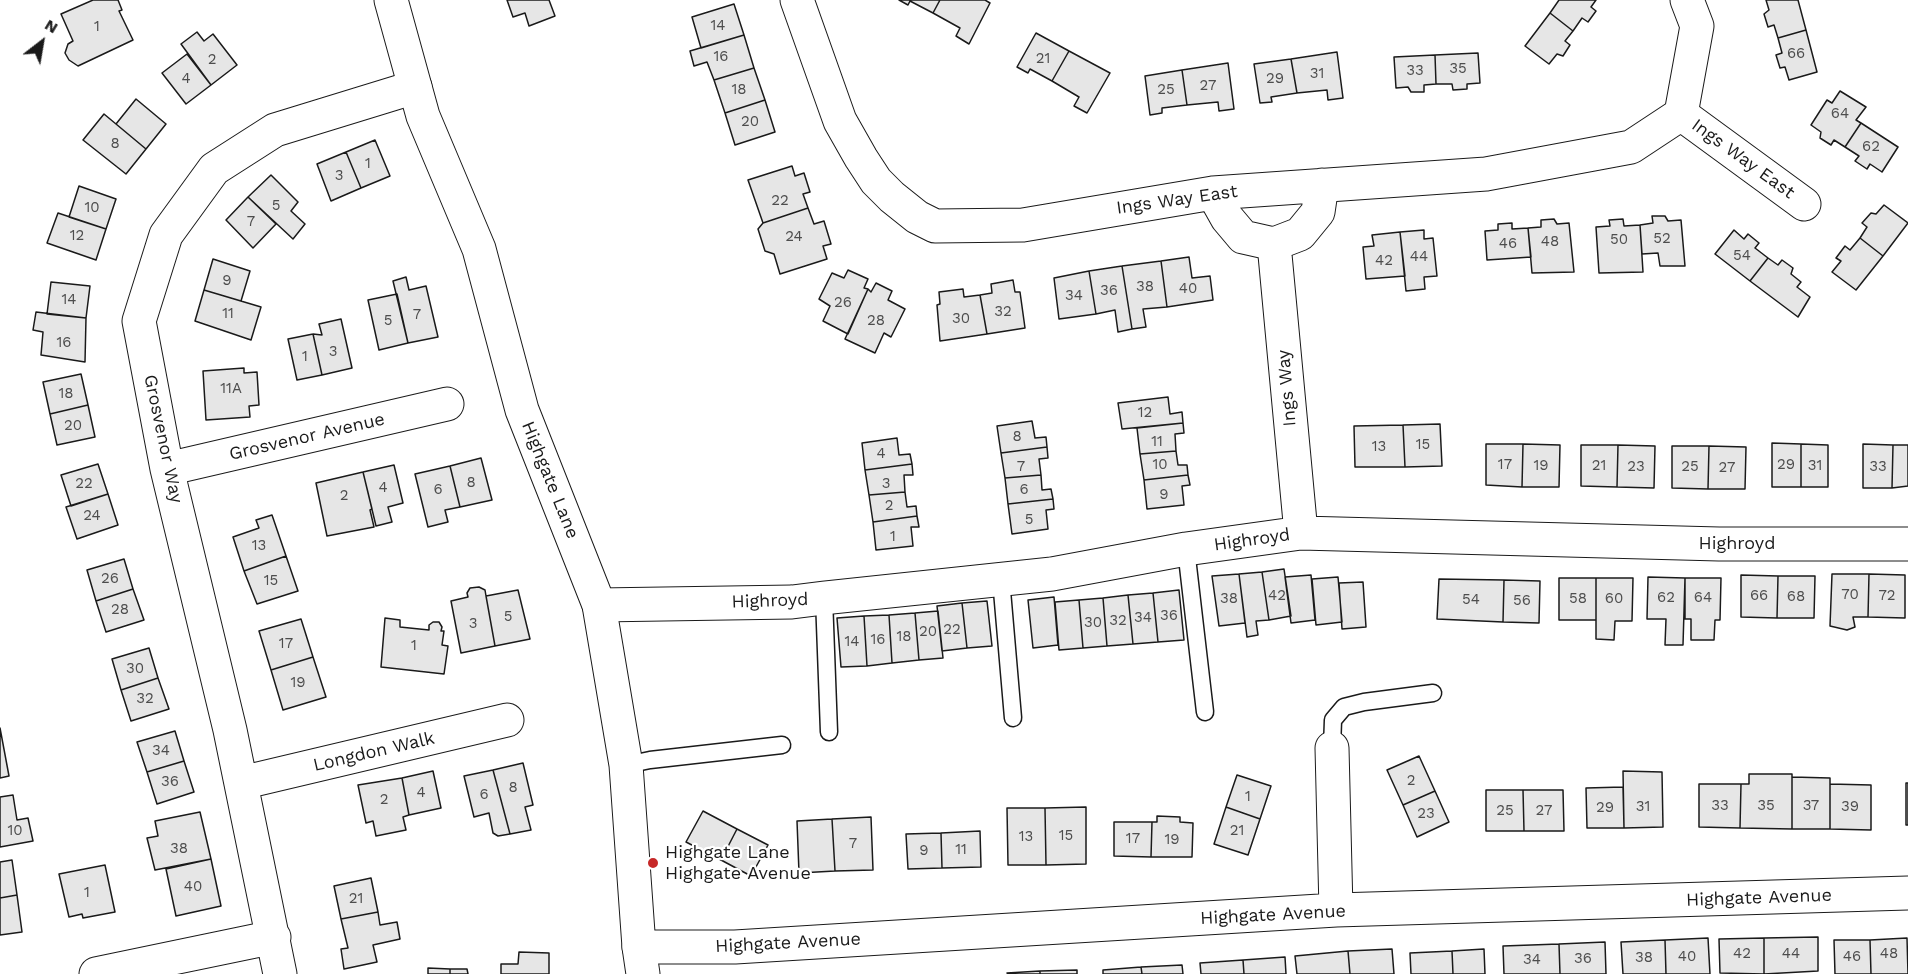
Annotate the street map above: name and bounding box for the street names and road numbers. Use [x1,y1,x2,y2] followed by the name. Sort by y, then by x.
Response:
[1687,114,1799,204] street label: Ings Way East
[1115,181,1239,219] street label: Ings Way East
[1273,349,1301,427] street label: Ings Way
[139,373,187,505] street label: Grosvenor Way
[227,409,387,465] street label: Grosvenor Avenue
[517,418,583,542] street label: Highgate Lane
[1212,524,1292,556] street label: Highroyd
[1699,533,1775,555] street label: Highroyd
[731,589,809,613] street label: Highroyd
[311,728,437,776] street label: Longdon Walk
[1686,885,1832,911] street label: Highgate Avenue
[1200,900,1346,930] street label: Highgate Avenue
[715,928,861,958] street label: Highgate Avenue

